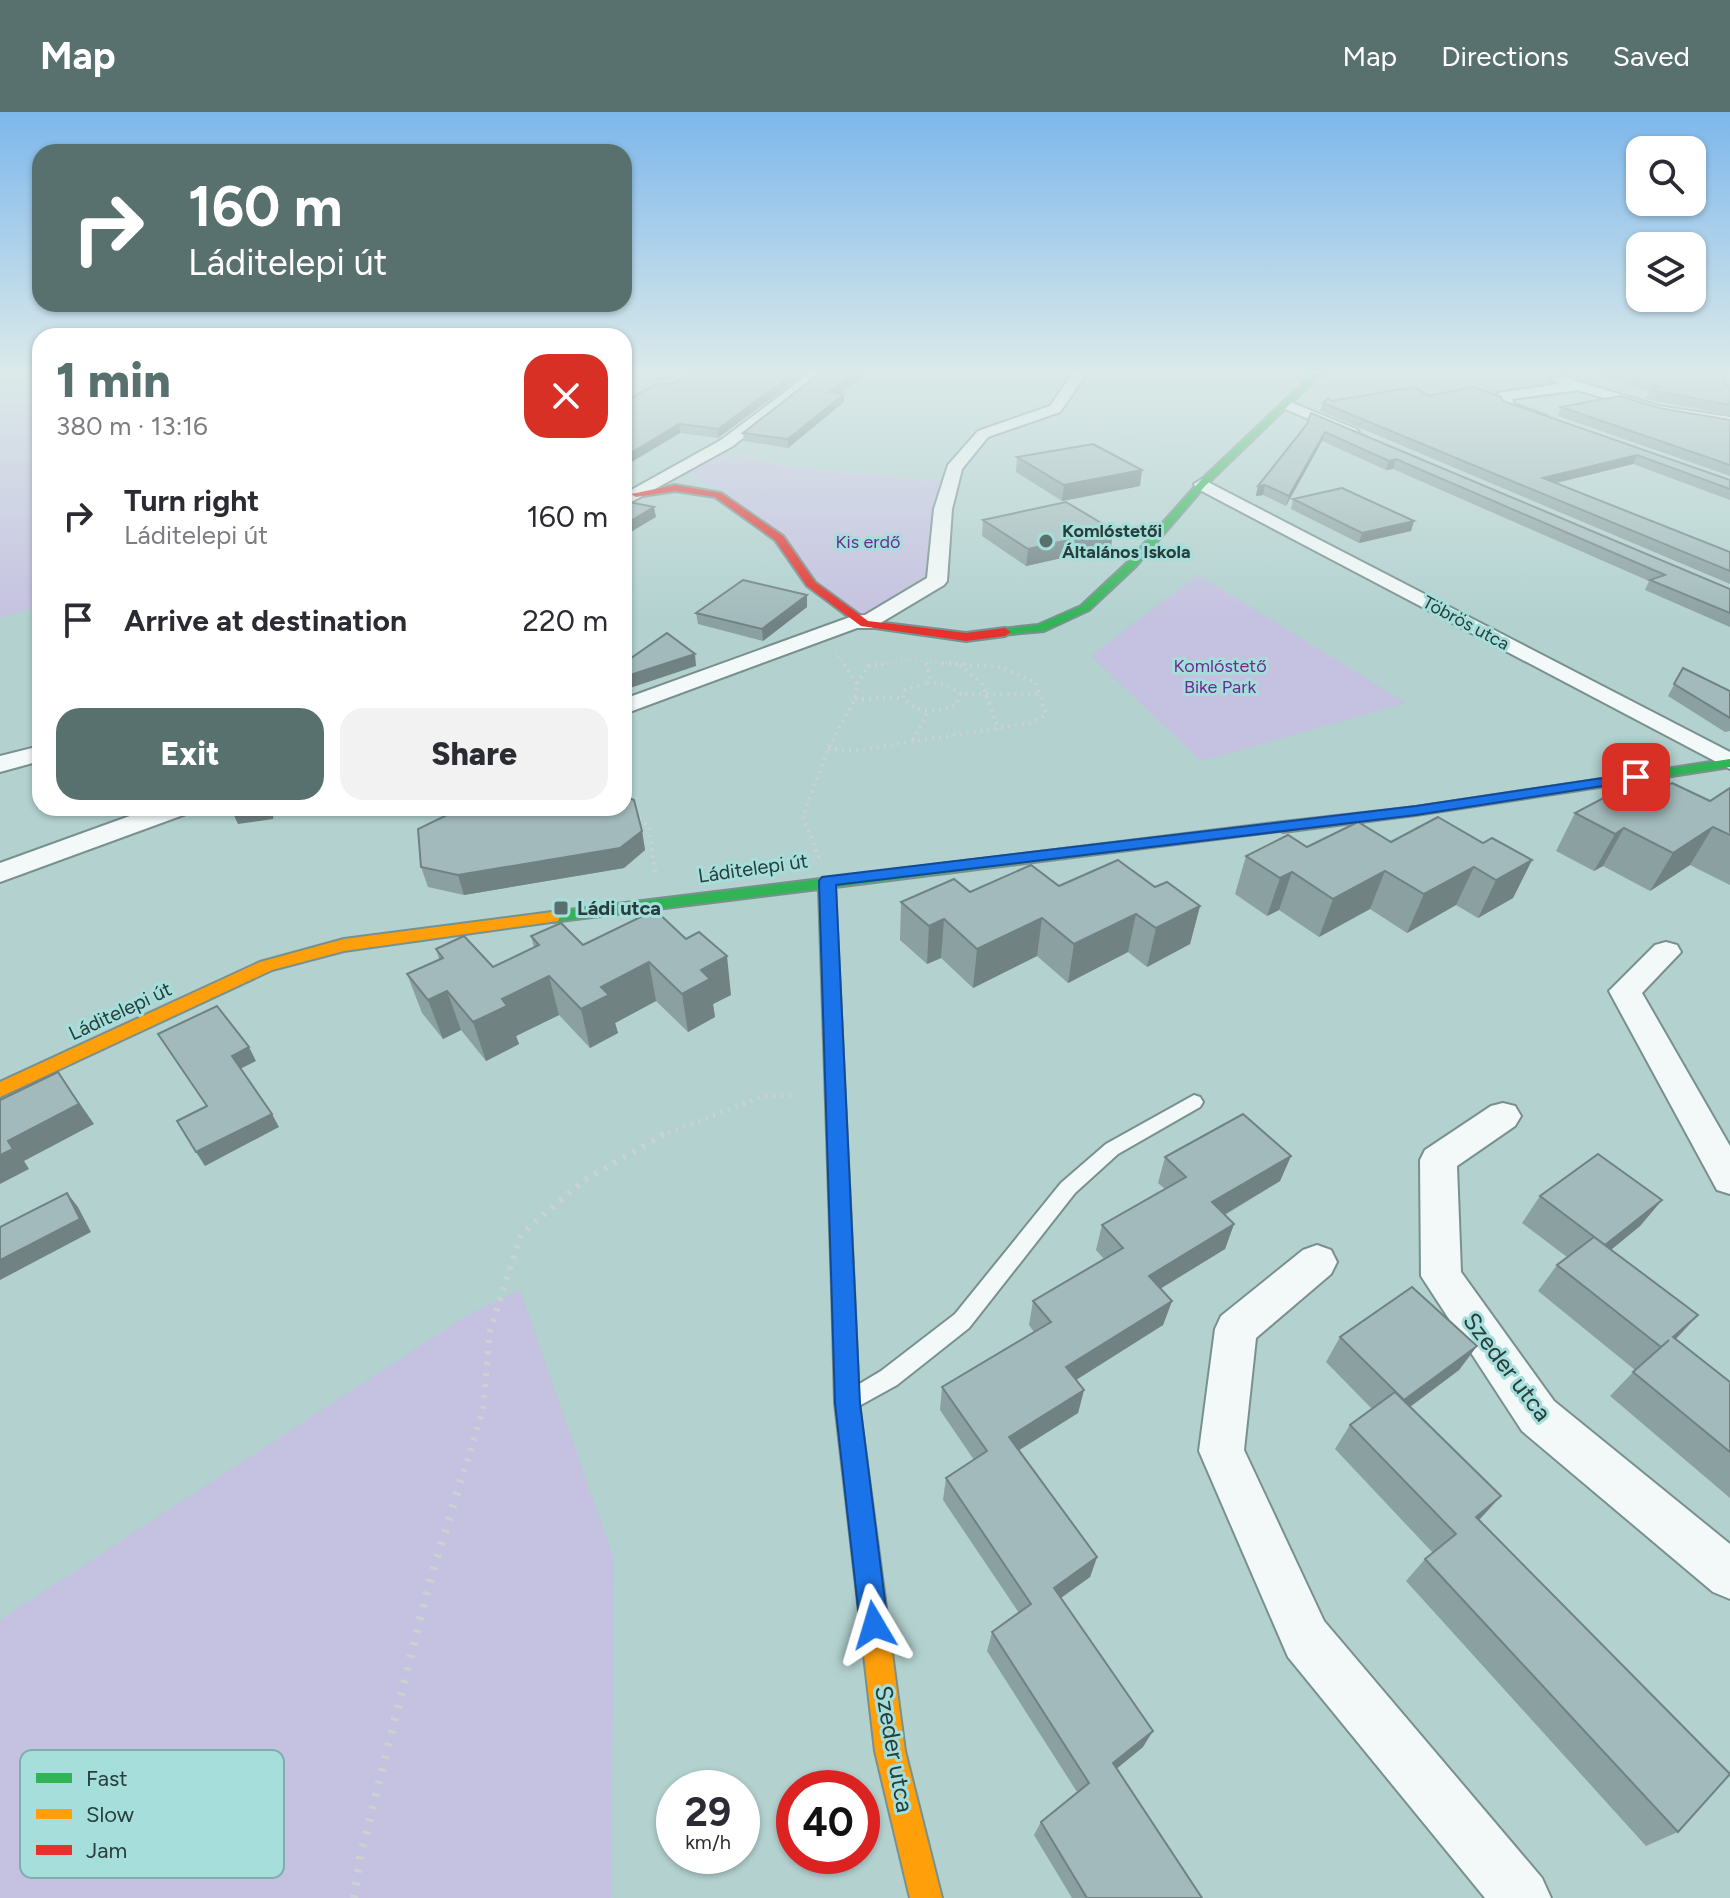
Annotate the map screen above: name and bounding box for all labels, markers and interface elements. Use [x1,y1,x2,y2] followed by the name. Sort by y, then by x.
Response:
[40,33,116,79] text: Map
[1343,39,1397,73] text: Map
[1441,39,1569,73] text: Directions
[1613,39,1690,73] text: Saved
[1626,136,1706,312] map controls
[1626,136,1706,216] button: search
[188,173,343,240] text: 160 m
[56,176,160,280] icon: right
[1626,232,1706,312] button: layers
[188,241,387,284] text: Láditelepi út
[56,351,171,409] text: 1 min
[524,354,608,438] button: close
[56,410,208,442] text: 380 m · 13:16
[124,482,259,519] text: Turn right
[56,494,100,538] icon: right
[526,498,608,535] text: 160 m
[124,519,268,551] text: Láditelepi út
[1062,520,1191,563] place label: Komlóstetői Általános Iskola
[836,531,900,553] park label: Kis erdő
[1037,532,1055,550] marker: Komlóstetői Általános Iskola
[1419,591,1513,655] street label: Töbrös utca
[56,598,100,642] icon: arrive
[124,602,407,639] text: Arrive at destination
[522,602,608,639] text: 220 m
[1173,655,1267,698] park label: Komlóstető Bike Park
[56,708,324,800] button: Exit
[340,708,608,800] button: Share
[1602,743,1670,811] pin
[1614,755,1658,799] icon: arrive
[696,848,810,888] street label: Láditelepi út
[577,896,661,920] place label: Ládi utca
[552,899,570,917] marker: Ládi utca
[65,977,175,1045] street label: Láditelepi út
[1457,1307,1558,1427] street label: Szeder utca
[832,1583,916,1667] position arrow
[869,1683,920,1815] street label: Szeder utca
[20,1750,284,1878] legend
[86,1765,128,1792] text: Fast
[776,1770,880,1874] speed limit sign: 40
[685,1788,731,1836] text: 29
[86,1801,135,1828] text: Slow
[685,1830,731,1854] text: km/h
[86,1837,127,1864] text: Jam

